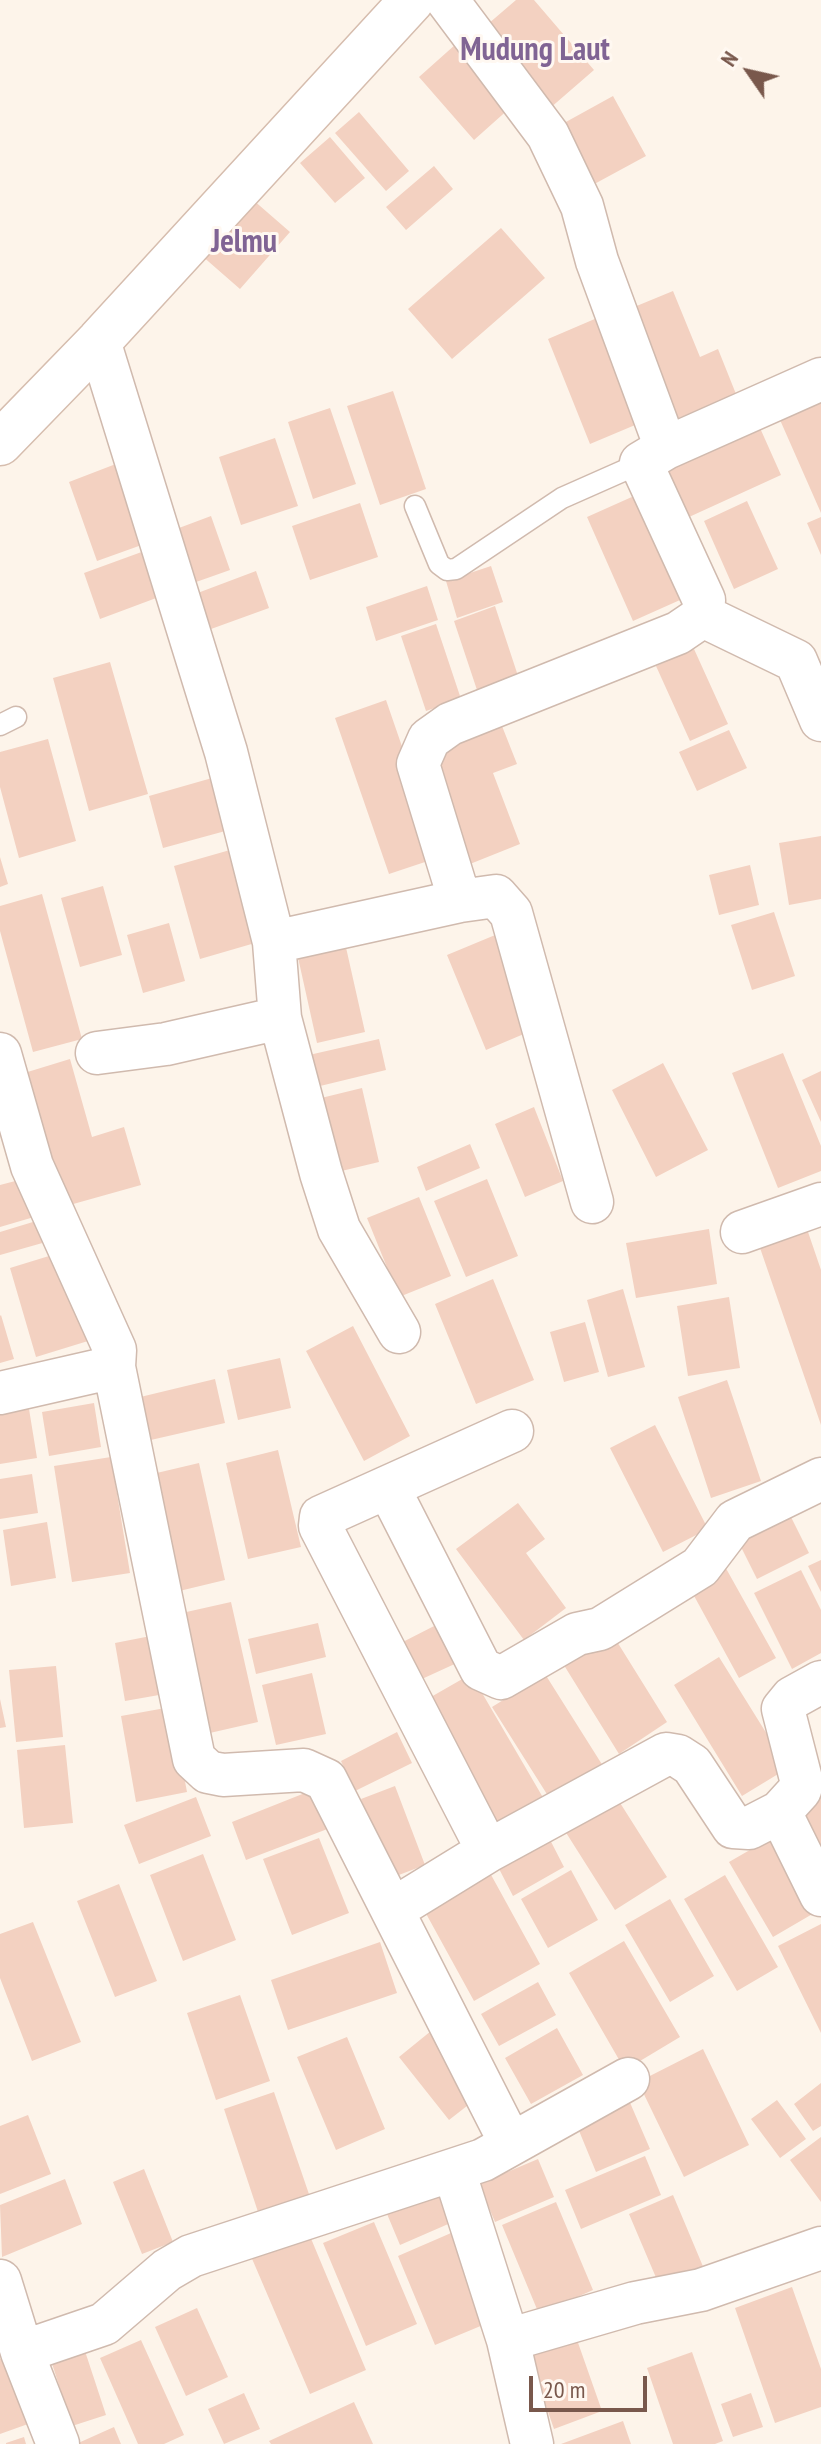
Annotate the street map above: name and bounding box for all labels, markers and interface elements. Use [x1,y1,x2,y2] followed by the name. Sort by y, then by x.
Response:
[460,32,610,70] district label: Mudung Laut
[709,32,789,112] north arrow
[714,46,744,71] text: N
[211,224,277,262] district label: Jelmu
[533,2360,651,2410] scale bar
[543,2374,585,2405] text: 20 m

